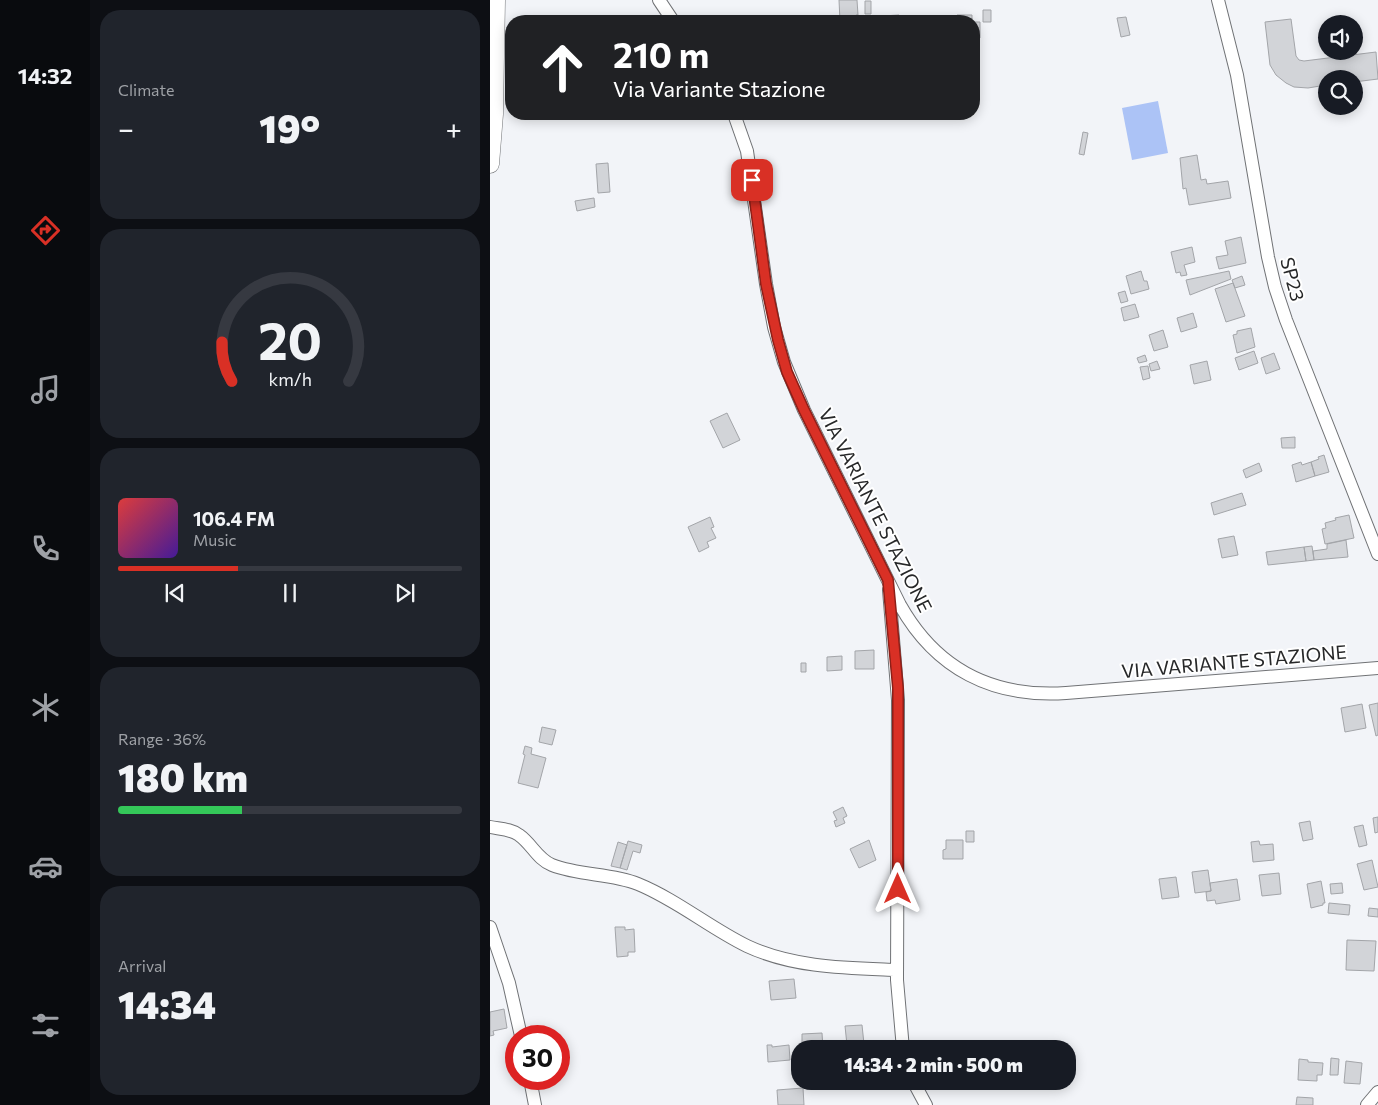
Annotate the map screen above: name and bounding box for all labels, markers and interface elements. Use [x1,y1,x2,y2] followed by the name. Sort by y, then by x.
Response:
[1318,15,1363,115] map controls
[1318,15,1363,60] button: sound
[613,32,709,75] text: 210 m
[530,35,595,100] icon: ahead
[18,62,72,89] text: 14:32
[1318,70,1363,115] button: search
[613,75,825,102] text: Via Variante Stazione
[118,80,174,99] text: Climate
[259,104,320,151] text: 19°
[118,111,134,145] text: −
[446,111,462,145] text: +
[731,159,773,201] pin
[738,166,766,194] icon: arrive
[28,213,63,248] icon: directions
[1276,255,1310,303] street label: SP23
[258,307,322,371] text: 20
[268,368,312,390] text: km/h
[28,372,63,407] icon: music
[814,404,938,616] street label: VIA VARIANTE STAZIONE
[193,507,275,530] text: 106.4 FM
[193,530,237,549] text: Music
[28,531,63,566] icon: phone
[161,579,189,607] icon: previous
[276,579,304,607] icon: pause
[391,579,419,607] icon: next
[1120,640,1348,682] street label: VIA VARIANTE STAZIONE
[28,690,63,725] icon: climate
[118,729,206,748] text: Range · 36%
[118,753,248,800] text: 180 km
[28,849,63,884] icon: car
[871,862,923,914] position arrow
[118,956,166,975] text: Arrival
[118,980,216,1027] text: 14:34
[28,1008,63,1043] icon: filters
[505,1025,570,1090] speed limit sign: 30
[844,1053,1023,1076] text: 14:34 · 2 min · 500 m

